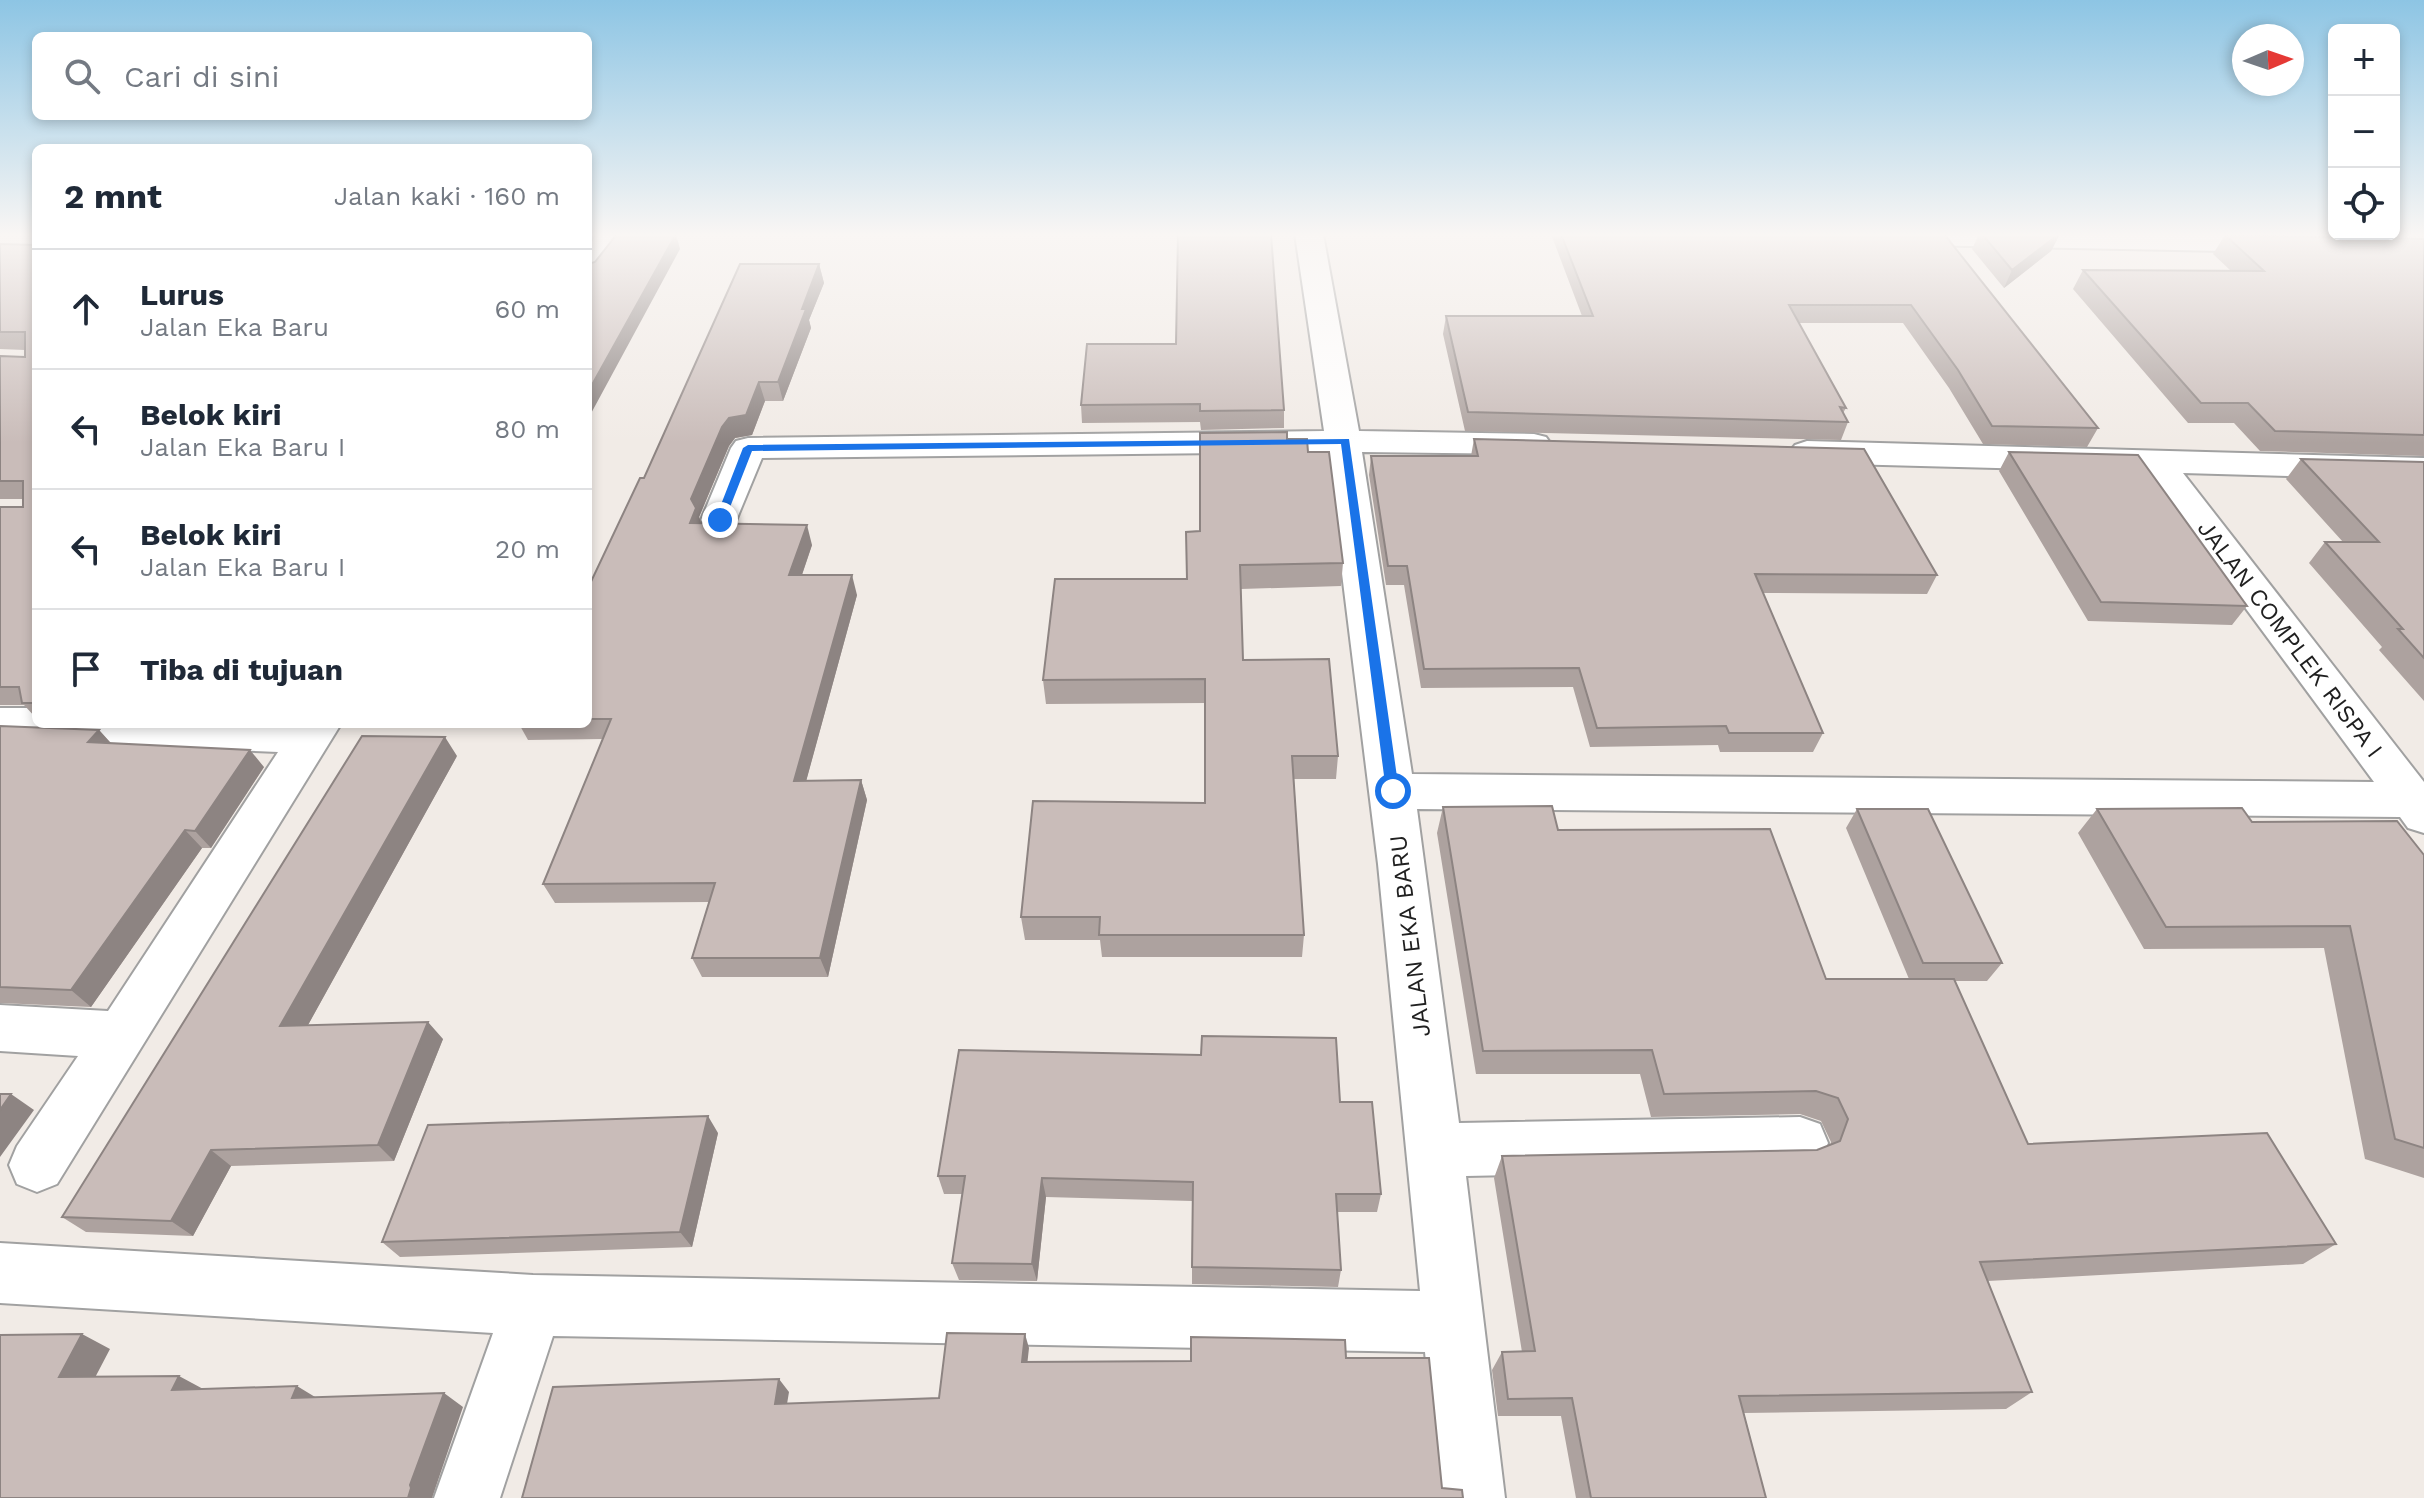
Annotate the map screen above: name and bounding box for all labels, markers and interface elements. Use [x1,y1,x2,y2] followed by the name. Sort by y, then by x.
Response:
[2232,24,2304,96] north arrow
[2328,24,2400,240] map controls
[2328,24,2400,96] button: +
[32,32,592,120] search box
[60,54,104,98] icon: search
[124,59,279,94] text: Cari di sini
[2328,96,2400,168] button: −
[2328,168,2400,240] button: locate
[64,176,162,216] text: 2 mnt
[334,181,560,211] text: Jalan kaki · 160 m
[140,277,224,312] text: Lurus
[64,287,108,331] icon: ahead
[494,294,560,324] text: 60 m
[140,312,329,342] text: Jalan Eka Baru
[140,397,282,432] text: Belok kiri
[64,407,108,451] icon: left
[494,414,560,444] text: 80 m
[140,432,346,462] text: Jalan Eka Baru I
[702,502,738,538] route end
[2192,515,2388,763] street label: JALAN COMPLEK RISPA I
[140,517,282,552] text: Belok kiri
[64,527,108,571] icon: left
[495,534,560,564] text: 20 m
[140,552,346,582] text: Jalan Eka Baru I
[64,647,108,691] icon: arrive
[140,652,343,687] text: Tiba di tujuan
[1375,773,1411,809] route start
[1384,833,1436,1039] street label: JALAN EKA BARU

